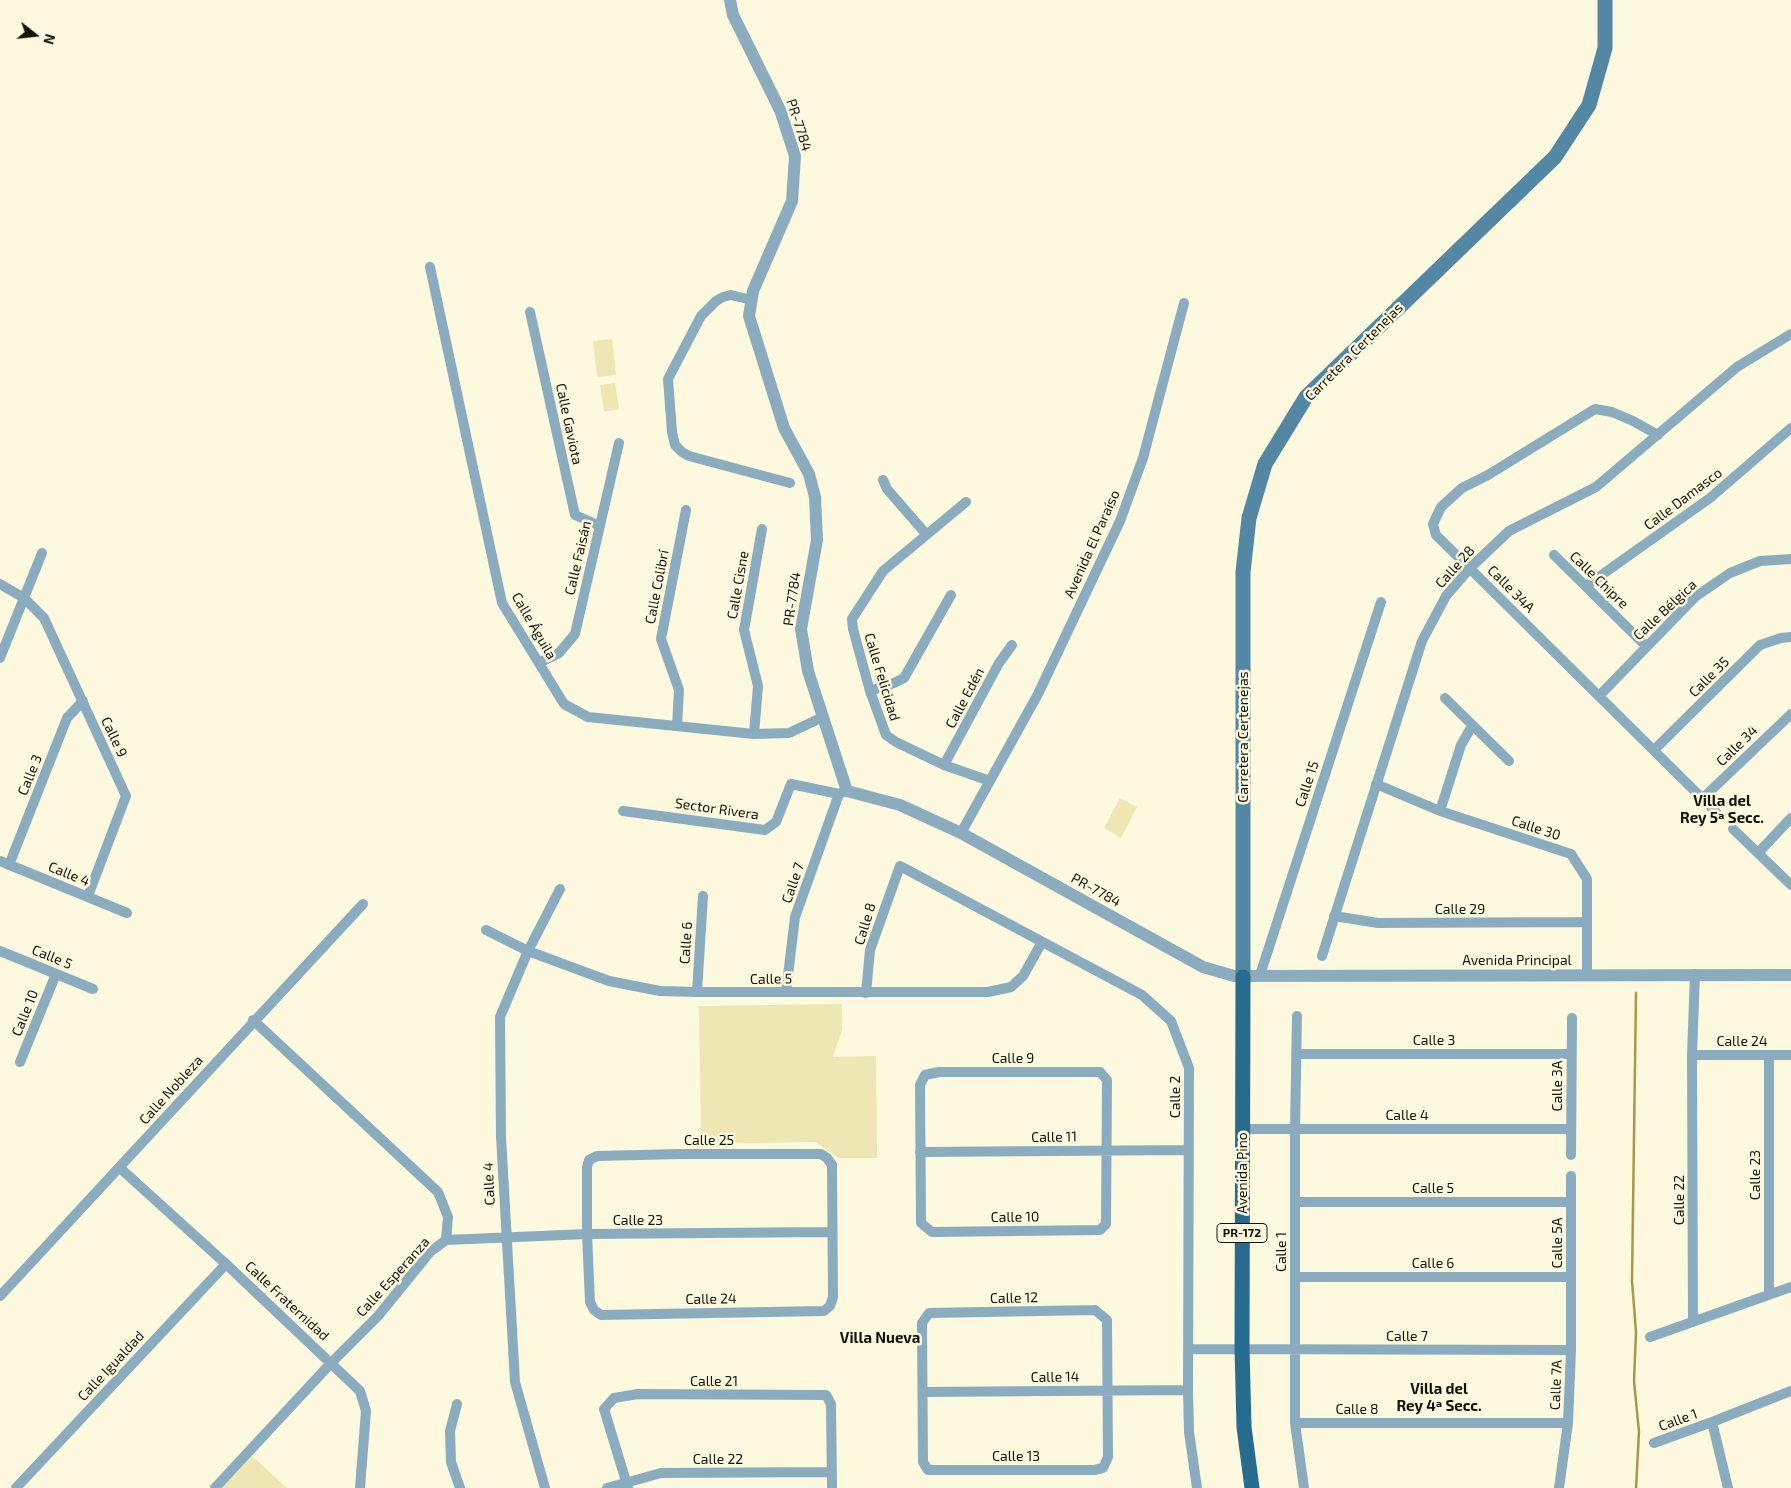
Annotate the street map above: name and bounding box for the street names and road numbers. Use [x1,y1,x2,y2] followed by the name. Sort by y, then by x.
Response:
[783,97,815,153] street label: PR-7784
[1302,300,1406,404] street label: Carretera Certenejas
[552,382,586,466] street label: Calle Gaviota
[1641,464,1725,534] street label: Calle Damasco
[1061,487,1123,601] street label: Avenida El Paraíso
[561,519,595,597] street label: Calle Faisán
[1432,542,1478,592] street label: Calle 28
[642,548,672,626] street label: Calle Colibrí
[1566,548,1632,612] street label: Calle Chipre
[724,550,752,620] street label: Calle Cisne
[1484,562,1538,616] street label: Calle 34A
[780,571,804,627] street label: PR-7784
[1630,576,1700,644] street label: Calle Bélgica
[508,590,560,662] street label: Calle Águila
[861,631,903,723] street label: Calle Felicidad
[1685,653,1733,701] street label: Calle 35
[942,665,988,731] street label: Calle Edén
[1235,671,1251,803] street label: Carretera Certenejas
[97,714,131,760] street label: Calle 9
[1713,722,1761,770] street label: Calle 34
[14,752,46,798] street label: Calle 3
[1292,759,1322,809] street label: Calle 15
[674,795,760,823] street label: Sector Rivera
[1509,812,1563,844] street label: Calle 30
[46,858,92,890] street label: Calle 4
[778,861,808,905] street label: Calle 7
[1068,870,1124,910] street label: PR-7784
[851,901,879,947] street label: Calle 8
[1435,901,1485,917] street label: Calle 29
[676,921,696,965] street label: Calle 6
[29,941,75,973] street label: Calle 5
[1462,952,1572,968] street label: Avenida Principal
[750,970,792,988] street label: Calle 5
[8,987,42,1039] street label: Calle 10
[1413,1032,1455,1048] street label: Calle 3
[1716,1033,1768,1049] street label: Calle 24
[992,1050,1034,1066] street label: Calle 9
[136,1052,206,1128] street label: Calle Nobleza
[1549,1060,1565,1112] street label: Calle 3A
[1167,1076,1183,1118] street label: Calle 2
[1385,1107,1429,1123] street label: Calle 4
[1031,1128,1077,1146] street label: Calle 11
[684,1132,734,1148] street label: Calle 25
[1234,1132,1250,1214] street label: Avenida Pino
[1747,1150,1763,1200] street label: Calle 23
[479,1162,499,1206] street label: Calle 4
[1671,1175,1687,1225] street label: Calle 22
[1412,1180,1454,1196] street label: Calle 5
[991,1208,1039,1226] street label: Calle 10
[613,1212,663,1228] street label: Calle 23
[1549,1218,1565,1268] street label: Calle 5A
[1217,1224,1267,1242] road number: PR-172
[1273,1232,1289,1272] street label: Calle 1
[353,1234,433,1320] street label: Calle Esperanza
[1412,1255,1454,1271] street label: Calle 6
[241,1258,333,1344] street label: Calle Fraternidad
[990,1289,1038,1307] street label: Calle 12
[685,1290,737,1308] street label: Calle 24
[74,1327,148,1405] street label: Calle Igualdad
[1386,1328,1428,1344] street label: Calle 7
[1547,1360,1565,1410] street label: Calle 7A
[1030,1368,1080,1386] street label: Calle 14
[690,1373,738,1389] street label: Calle 21
[1335,1401,1379,1417] street label: Calle 8
[1656,1405,1700,1435] street label: Calle 1
[992,1448,1040,1464] street label: Calle 13
[693,1451,743,1467] street label: Calle 22

